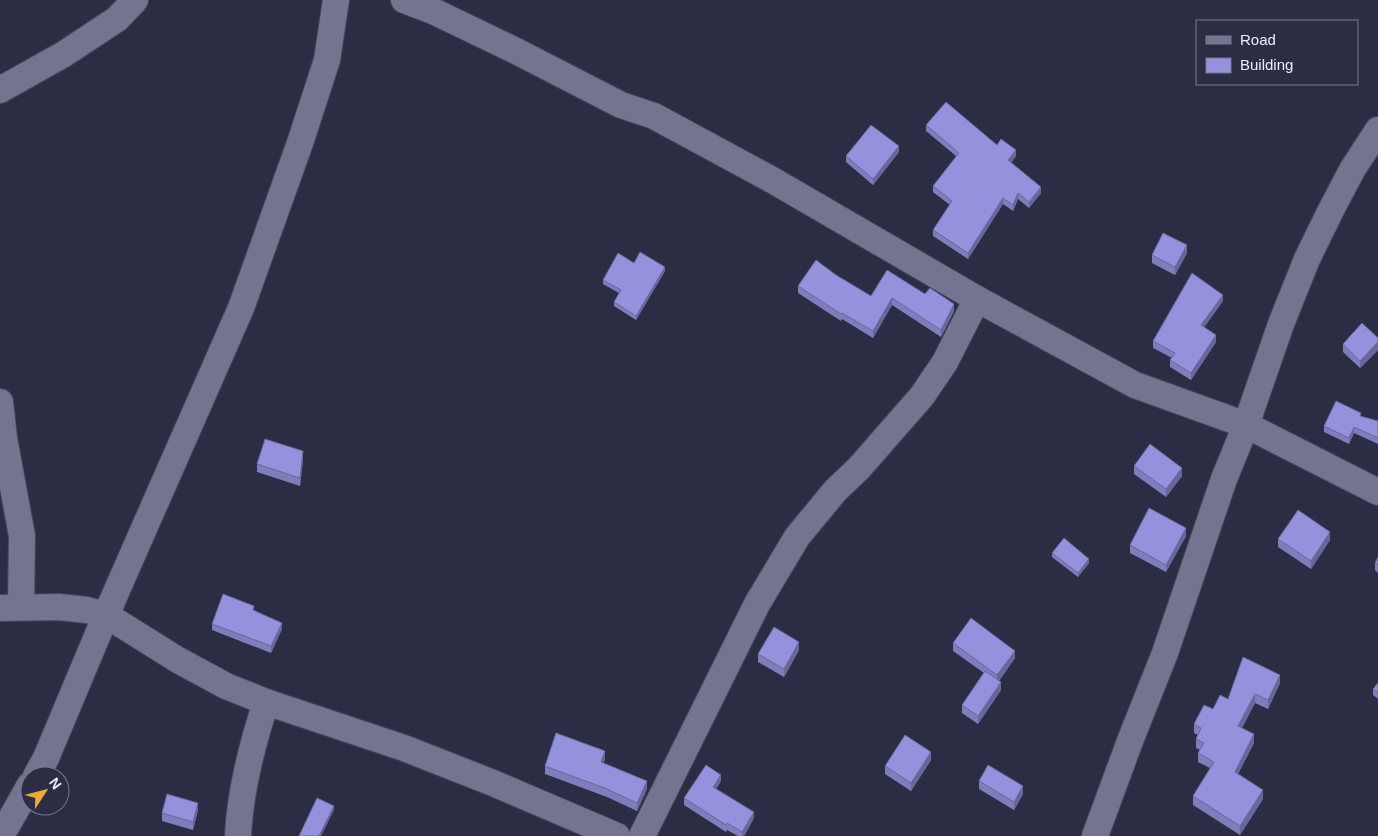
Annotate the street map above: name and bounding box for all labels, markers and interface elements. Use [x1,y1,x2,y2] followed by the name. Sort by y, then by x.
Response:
[1196,20,1358,85] legend
[1240,31,1276,48] text: Road
[1240,56,1293,73] text: Building
[20,766,70,816] north arrow
[46,775,65,792] text: N

